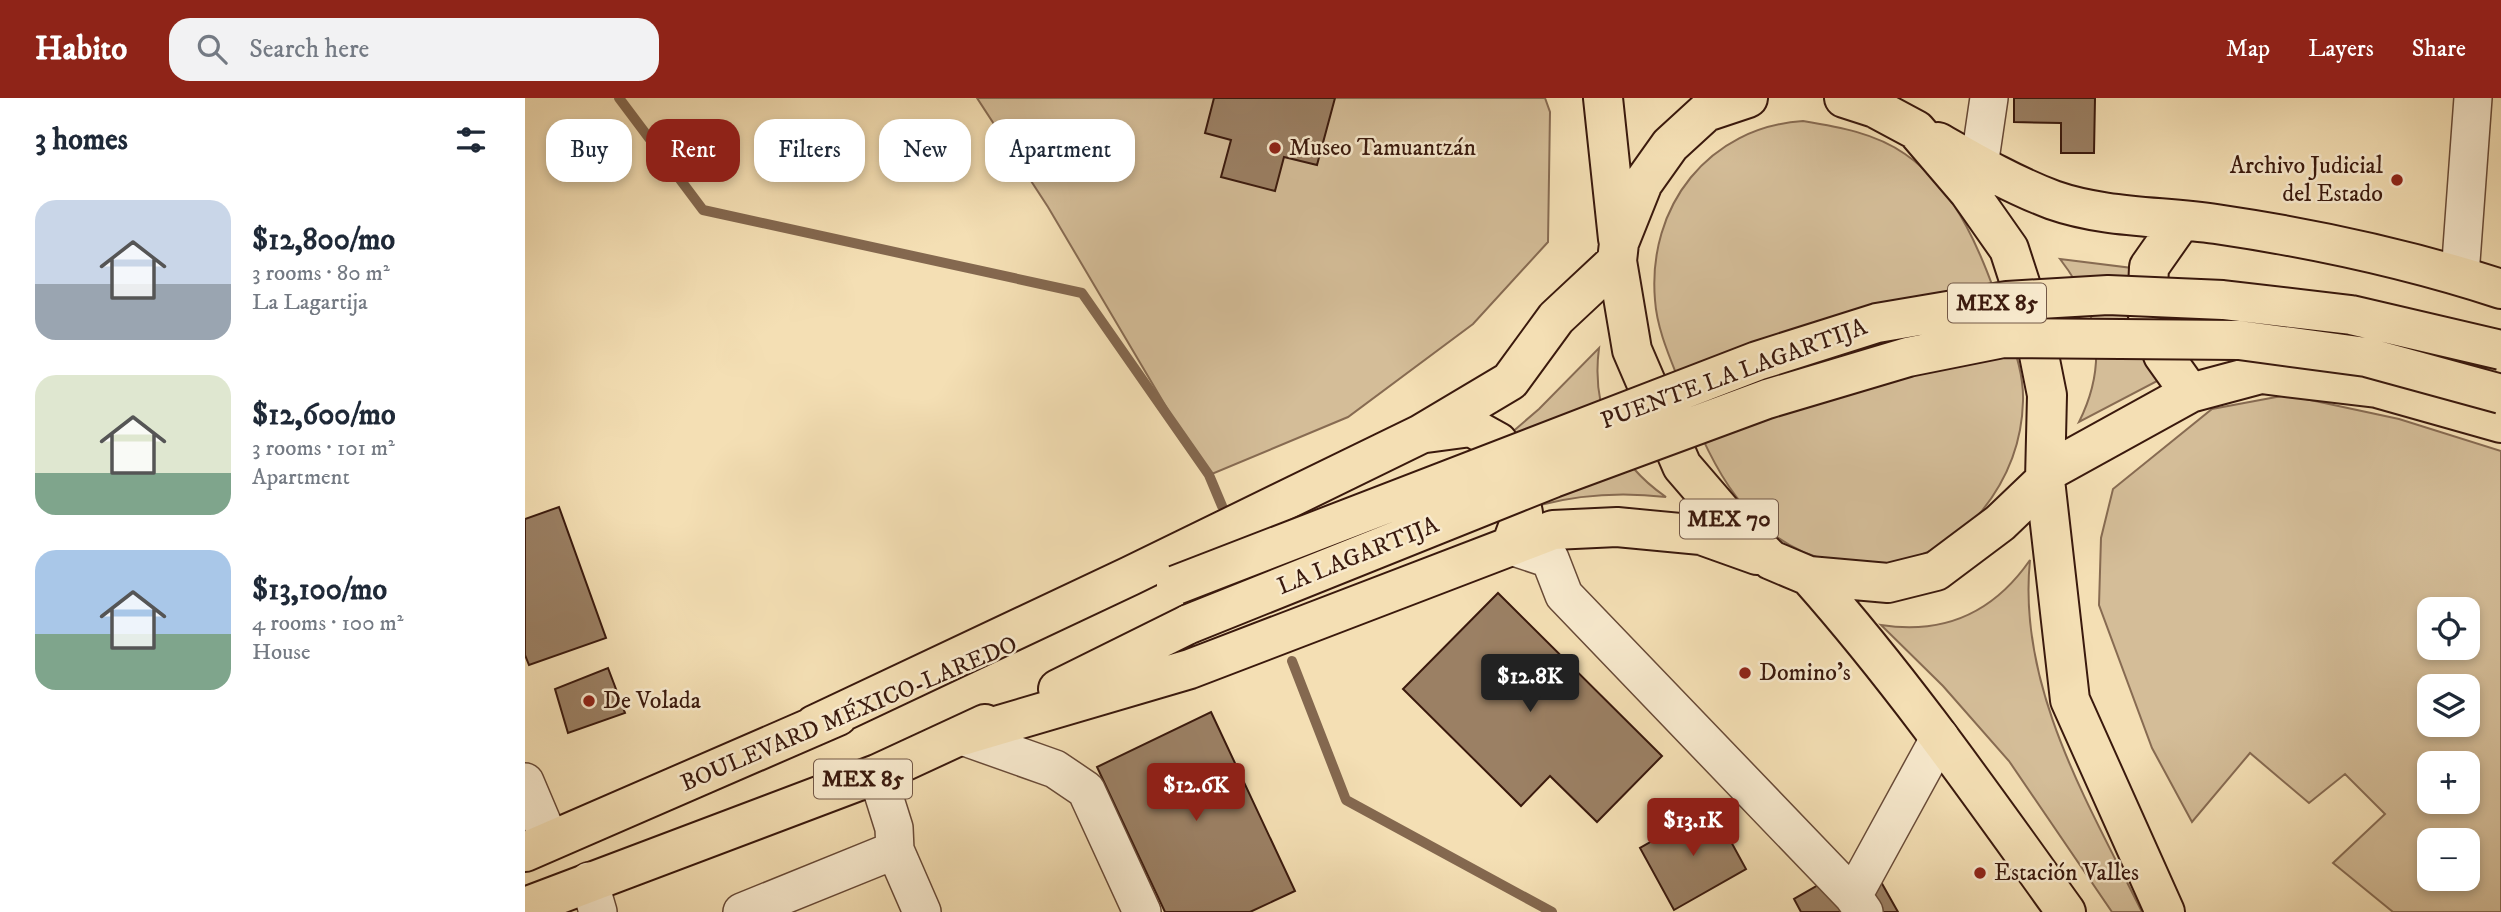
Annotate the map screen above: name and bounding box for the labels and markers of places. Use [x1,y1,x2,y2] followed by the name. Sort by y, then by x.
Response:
[1289,133,1477,163] place label: Museo Tamuantzán
[1267,140,1283,156] marker: Museo Tamuantzán
[2230,151,2384,209] place label: Archivo Judicial del Estado
[2389,172,2405,188] marker: Archivo Judicial del Estado
[1473,654,1587,714] pin: $12.8K
[1759,658,1851,688] place label: Domino's
[1737,665,1753,681] marker: Domino's
[603,686,702,716] place label: De Volada
[581,693,597,709] marker: De Volada
[1139,764,1253,823] pin: $12.6K
[1636,798,1750,858] pin: $13.1K
[1994,858,2139,888] place label: Estación Valles
[1972,865,1988,881] marker: Estación Valles

